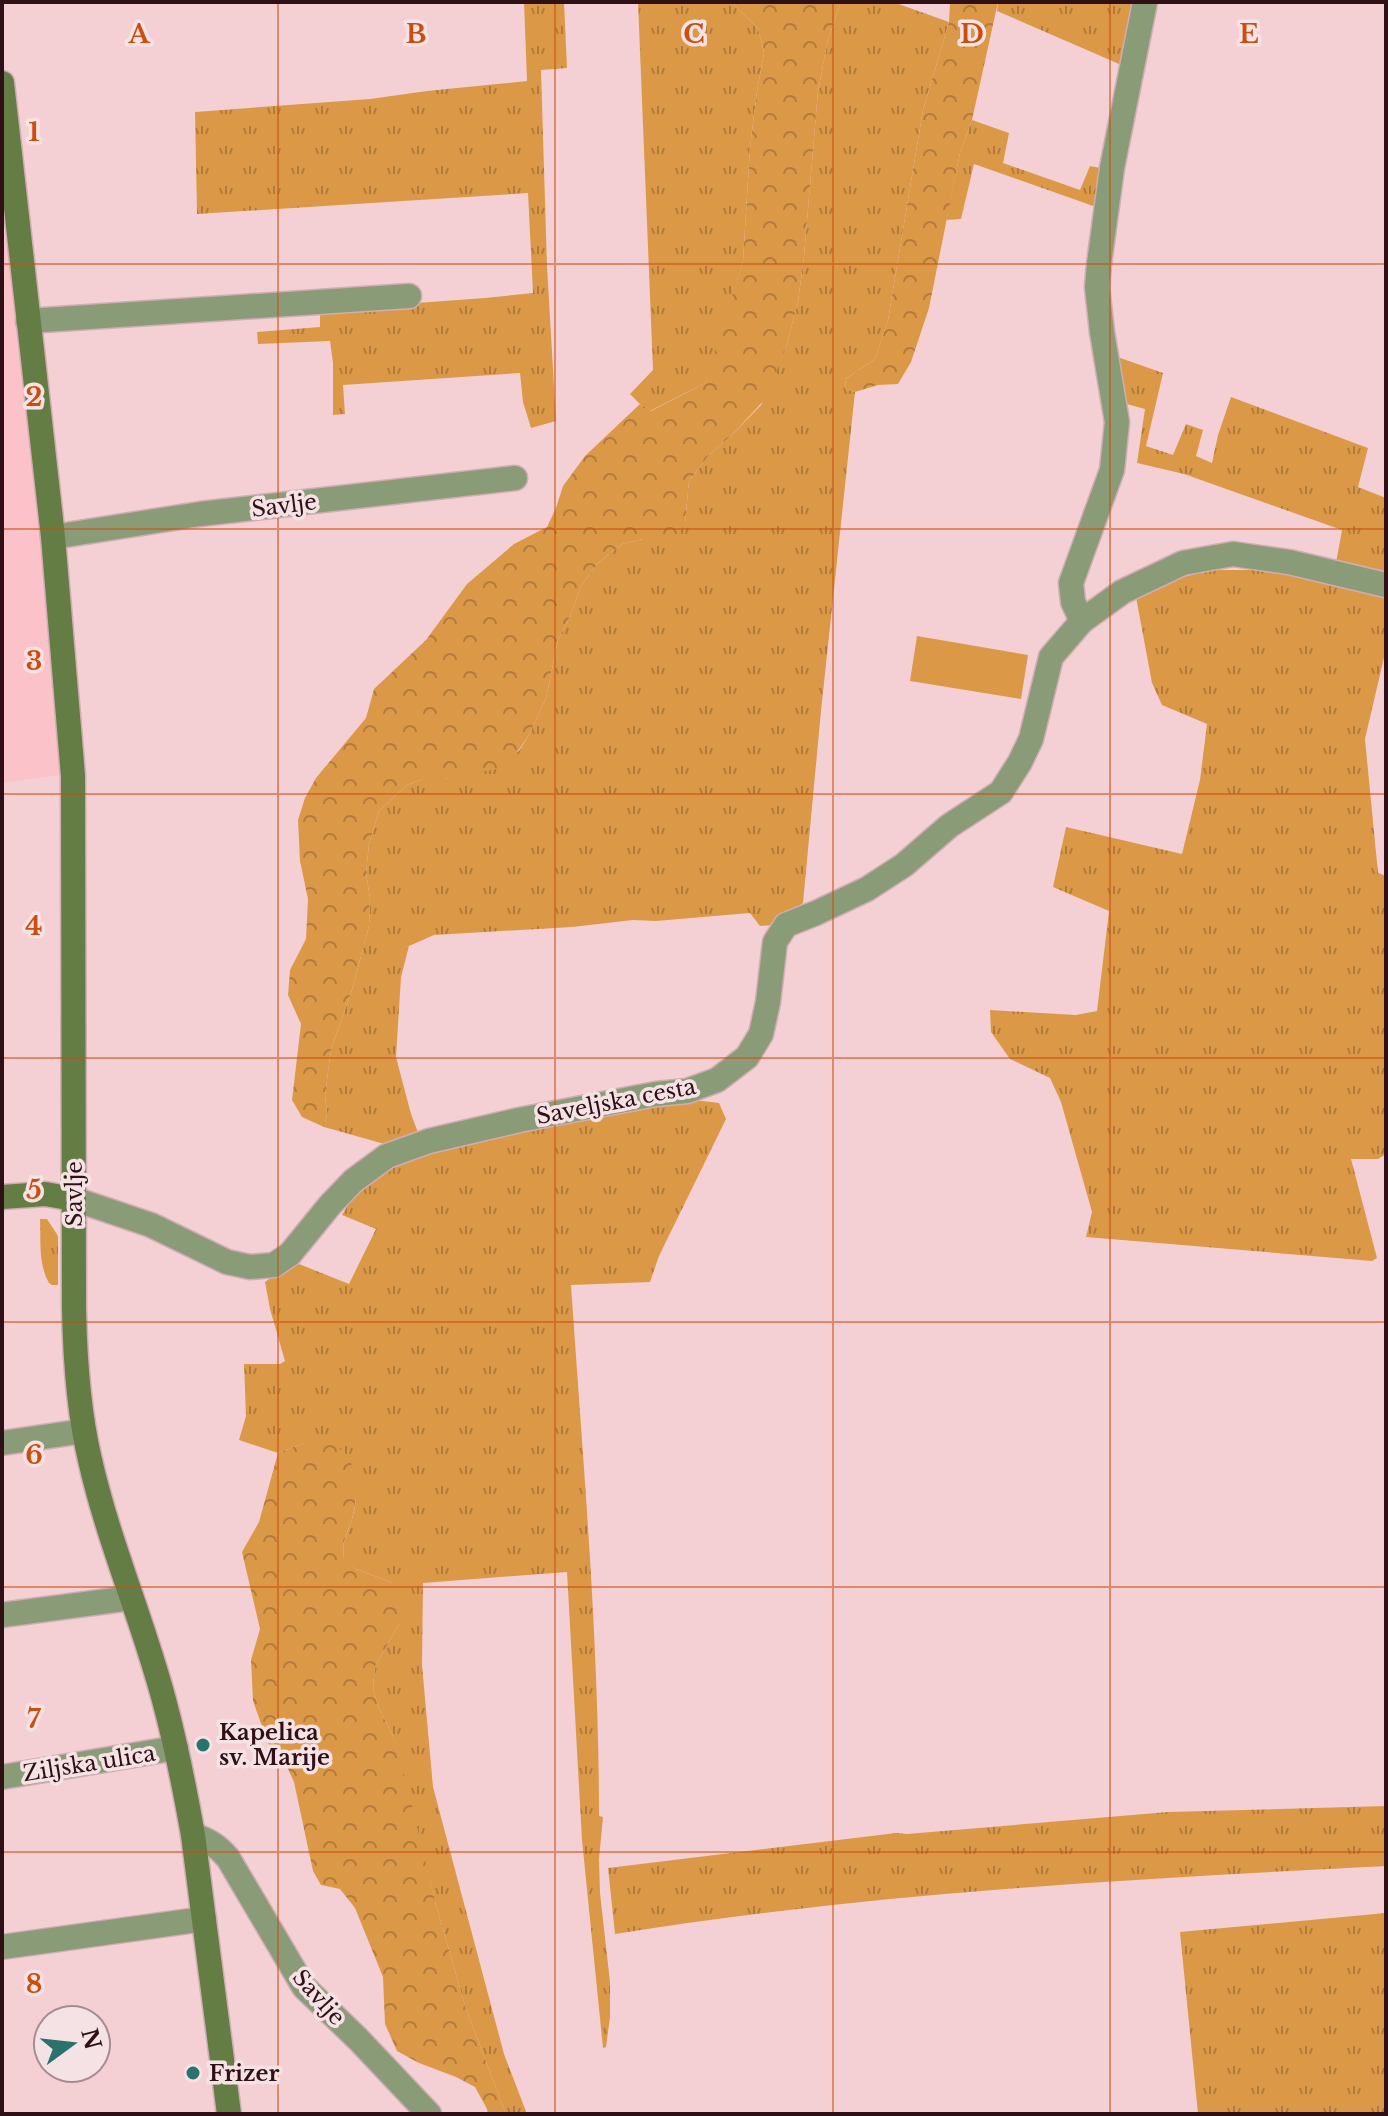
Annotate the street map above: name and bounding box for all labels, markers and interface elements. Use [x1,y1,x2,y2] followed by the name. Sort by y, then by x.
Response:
[127,18,150,50] text: A
[406,18,426,50] text: B
[683,18,705,50] text: C
[960,18,984,50] text: D
[1239,18,1259,50] text: E
[28,116,40,148] text: 1
[26,381,42,413] text: 2
[250,488,318,523] street label: Savlje
[26,645,42,677] text: 3
[25,910,43,942] text: 4
[534,1073,699,1130] street label: Saveljska cesta
[61,1161,88,1227] street label: Savlje
[26,1174,42,1206] text: 5
[25,1439,43,1471] text: 6
[27,1703,41,1735] text: 7
[219,1719,330,1771] place label: Kapelica sv. Marije
[194,1736,212,1754] marker: Kapelica sv. Marije
[21,1740,158,1787] street label: Ziljska ulica
[287,1964,351,2031] street label: Savlje
[26,1968,42,2000] text: 8
[32,2004,112,2084] north arrow
[75,2025,107,2053] text: N
[209,2060,279,2087] place label: Frizer
[184,2064,202,2082] marker: Frizer

